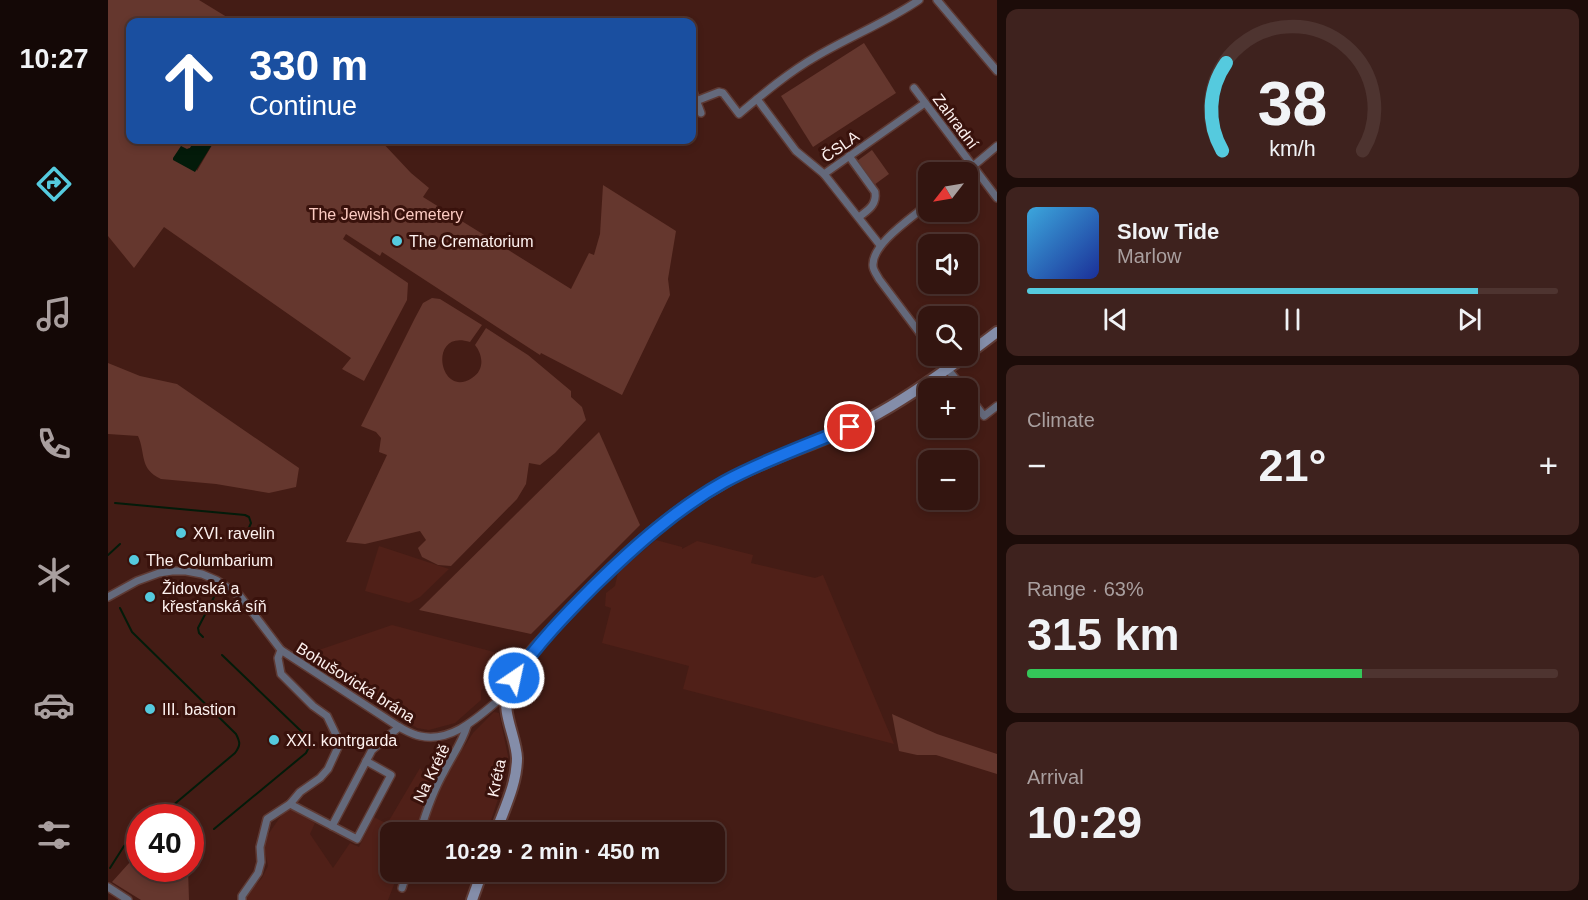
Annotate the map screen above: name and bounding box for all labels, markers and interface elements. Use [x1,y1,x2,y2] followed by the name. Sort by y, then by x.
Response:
[150,42,228,120] icon: ahead
[249,42,368,89] text: 330 m
[19,44,89,74] text: 10:27
[1258,69,1327,138] text: 38
[249,91,357,121] text: Continue
[930,91,982,152] street label: Zahradní
[818,126,863,165] street label: ČSLA
[1269,137,1316,161] text: km/h
[918,162,978,222] north arrow
[918,162,978,510] map controls
[33,163,75,205] icon: directions
[309,206,463,223] park label: The Jewish Cemetery
[1117,219,1219,244] text: Slow Tide
[409,233,533,250] place label: The Crematorium
[390,234,404,248] marker: The Crematorium
[918,234,978,294] button: sound
[1117,245,1181,267] text: Marlow
[33,293,75,335] icon: music
[1099,303,1132,336] icon: previous
[1276,303,1309,336] icon: pause
[1453,303,1486,336] icon: next
[918,306,978,366] button: search
[918,378,978,438] button: +
[824,401,875,452] pin
[1027,409,1095,431] text: Climate
[833,410,866,443] icon: arrive
[33,423,75,465] icon: phone
[1258,440,1327,491] text: 21°
[1027,447,1046,484] text: −
[1539,447,1558,484] text: +
[918,450,978,510] button: −
[193,525,275,542] place label: XVI. ravelin
[174,526,188,540] marker: XVI. ravelin
[146,552,273,569] place label: The Columbarium
[127,553,141,567] marker: The Columbarium
[33,554,75,596] icon: climate
[1027,578,1144,600] text: Range · 63%
[162,579,267,615] place label: Židovská a křesťanská síň
[143,590,157,604] marker: Židovská a křesťanská síň
[1027,609,1180,660] text: 315 km
[294,639,418,726] street label: Bohušovická brána
[482,646,546,710] position arrow
[33,684,75,726] icon: car
[162,701,236,718] place label: III. bastion
[143,702,157,716] marker: III. bastion
[286,732,397,749] place label: XXI. kontrgarda
[267,733,281,747] marker: XXI. kontrgarda
[410,741,453,805] street label: Na Krétě
[484,758,509,799] street label: Kréta
[1027,766,1084,788] text: Arrival
[1027,797,1142,848] text: 10:29
[126,804,204,882] speed limit sign: 40
[33,814,75,856] icon: filters
[445,839,660,864] text: 10:29 · 2 min · 450 m

